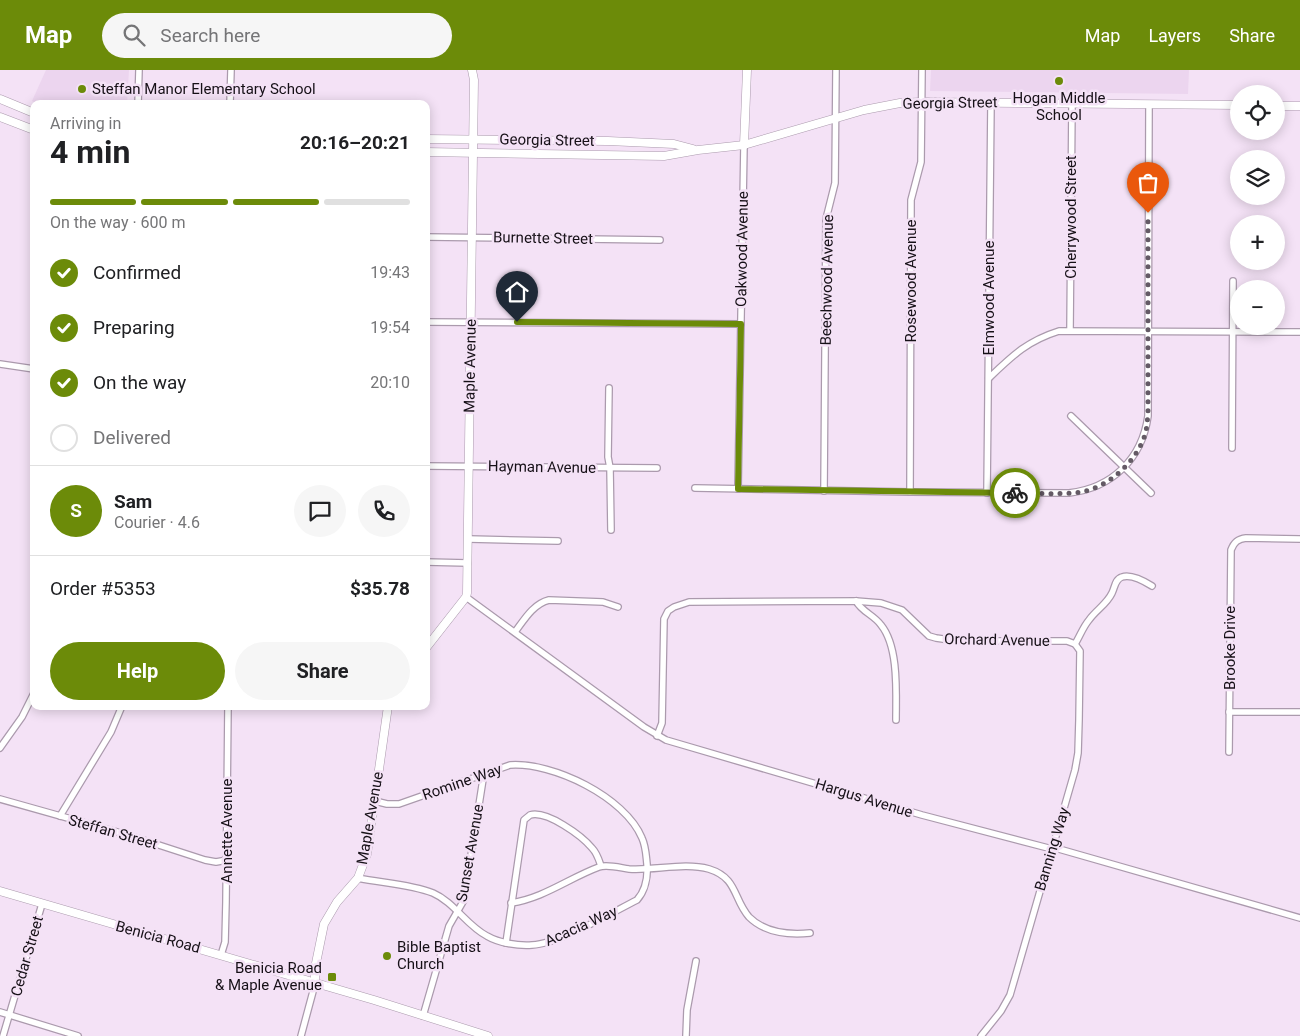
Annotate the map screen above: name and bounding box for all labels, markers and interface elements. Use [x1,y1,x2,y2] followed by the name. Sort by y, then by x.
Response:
[102,13,452,58] search box
[25,21,72,49] text: Map
[120,21,148,49] icon: search
[160,24,260,47] text: Search here
[1085,25,1120,46] text: Map
[1148,25,1201,46] text: Layers
[1229,25,1275,46] text: Share
[1053,75,1065,87] marker: Hogan Middle School
[92,80,316,98] place label: Steffan Manor Elementary School
[76,83,88,95] marker: Steffan Manor Elementary School
[1230,85,1285,335] map controls
[1230,85,1285,140] button: locate
[1012,89,1106,124] place label: Hogan Middle School
[902,93,998,113] street label: Georgia Street
[50,114,121,133] text: Arriving in
[499,130,595,150] street label: Georgia Street
[300,131,410,154] text: 20:16–20:21
[50,133,130,171] text: 4 min
[1230,150,1285,205] button: layers
[1062,155,1080,279] street label: Cherrywood Street
[1127,162,1169,213] pin
[1134,169,1162,197] icon: bag
[732,191,752,307] street label: Oakwood Avenue
[50,213,186,232] text: On the way · 600 m
[817,214,837,346] street label: Beechwood Avenue
[1230,215,1285,270] button: +
[902,219,920,343] street label: Rosewood Avenue
[493,228,593,248] street label: Burnette Street
[980,240,998,355] street label: Elmwood Avenue
[50,259,78,287] icon: check
[93,261,181,284] text: Confirmed
[370,263,410,282] text: 19:43
[496,271,538,322] pin
[503,278,531,306] icon: home
[1230,280,1285,335] button: −
[50,314,78,342] icon: check
[93,316,175,339] text: Preparing
[370,318,410,337] text: 19:54
[460,319,480,413] street label: Maple Avenue
[50,369,78,397] icon: check
[93,371,186,394] text: On the way
[370,373,410,392] text: 20:10
[93,426,171,449] text: Delivered
[488,457,596,477] street label: Hayman Avenue
[990,468,1040,518] courier
[1001,479,1029,507] icon: bike
[294,485,346,537] button: chat
[358,485,410,537] button: phone
[114,490,152,513] text: Sam
[70,499,82,522] text: S
[114,513,200,532] text: Courier · 4.6
[50,577,156,600] text: Order #5353
[350,577,410,600] text: $35.78
[1221,606,1239,690] street label: Brooke Drive
[944,630,1050,650] street label: Orchard Avenue
[50,642,225,700] button: Help
[235,642,410,700] button: Share
[420,760,504,804] street label: Romine Way
[353,770,387,866] street label: Maple Avenue
[813,775,915,821] street label: Hargus Avenue
[218,779,236,883] street label: Annette Avenue
[453,803,487,903] street label: Sunset Avenue
[1031,805,1073,893] street label: Banning Way
[66,811,160,853] street label: Steffan Street
[542,902,620,950] street label: Acacia Way
[7,914,47,998] street label: Cedar Street
[114,917,202,957] street label: Benicia Road
[397,938,481,973] place label: Bible Baptist Church
[381,950,393,962] marker: Bible Baptist Church
[215,959,322,994] place label: Benicia Road & Maple Avenue
[326,971,338,983] marker: Benicia Road & Maple Avenue

